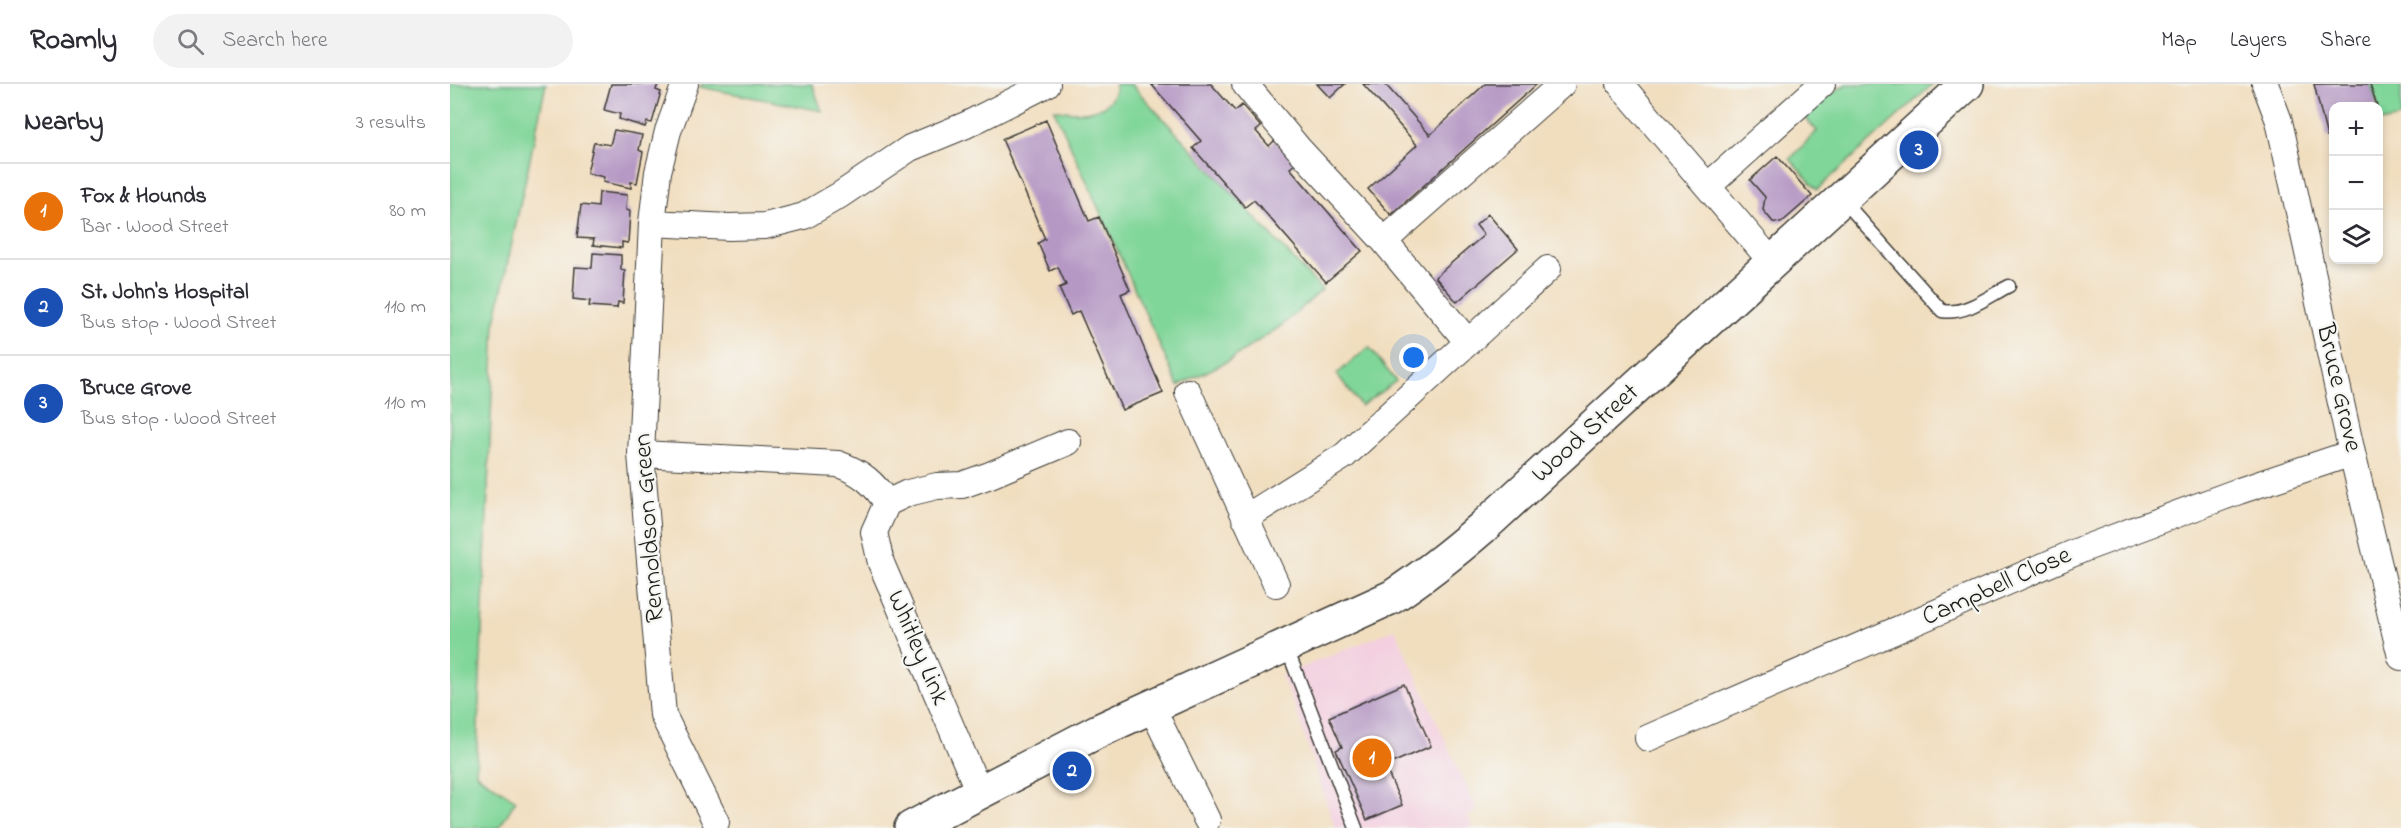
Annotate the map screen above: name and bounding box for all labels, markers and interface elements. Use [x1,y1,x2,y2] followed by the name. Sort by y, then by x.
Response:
[153,14,573,68] search box
[30,21,117,62] text: Roamly
[174,25,207,58] icon: search
[222,25,328,57] text: Search here
[2161,26,2197,56] text: Map
[2230,26,2287,56] text: Layers
[2320,26,2371,56] text: Share
[2329,102,2383,264] map controls
[2329,102,2383,156] button: +
[24,104,103,142] text: Nearby
[356,109,426,138] text: 3 results
[1900,128,1938,172] pin: 3
[2329,156,2383,210] button: −
[81,181,207,213] text: Fox & Hounds
[40,197,47,226] text: 1
[389,197,426,226] text: 80 m
[2329,210,2383,264] button: layers
[81,213,229,242] text: Bar · Wood Street
[81,277,249,309] text: St. John's Hospital
[39,293,48,322] text: 2
[384,293,426,322] text: 110 m
[81,309,276,338] text: Bus stop · Wood Street
[2305,319,2371,456] street label: Bruce Grove
[1399,343,1428,372] your location
[81,373,191,405] text: Bruce Grove
[1524,375,1649,493] street label: Wood Street
[39,389,48,418] text: 3
[384,389,426,418] text: 110 m
[81,405,276,434] text: Bus stop · Wood Street
[624,432,676,624] street label: Rennoldson Green
[1916,537,2078,637] street label: Campbell Close
[876,585,958,712] street label: Whitley Link
[1352,736,1392,780] pin: 1
[1052,748,1092,794] pin: 2

